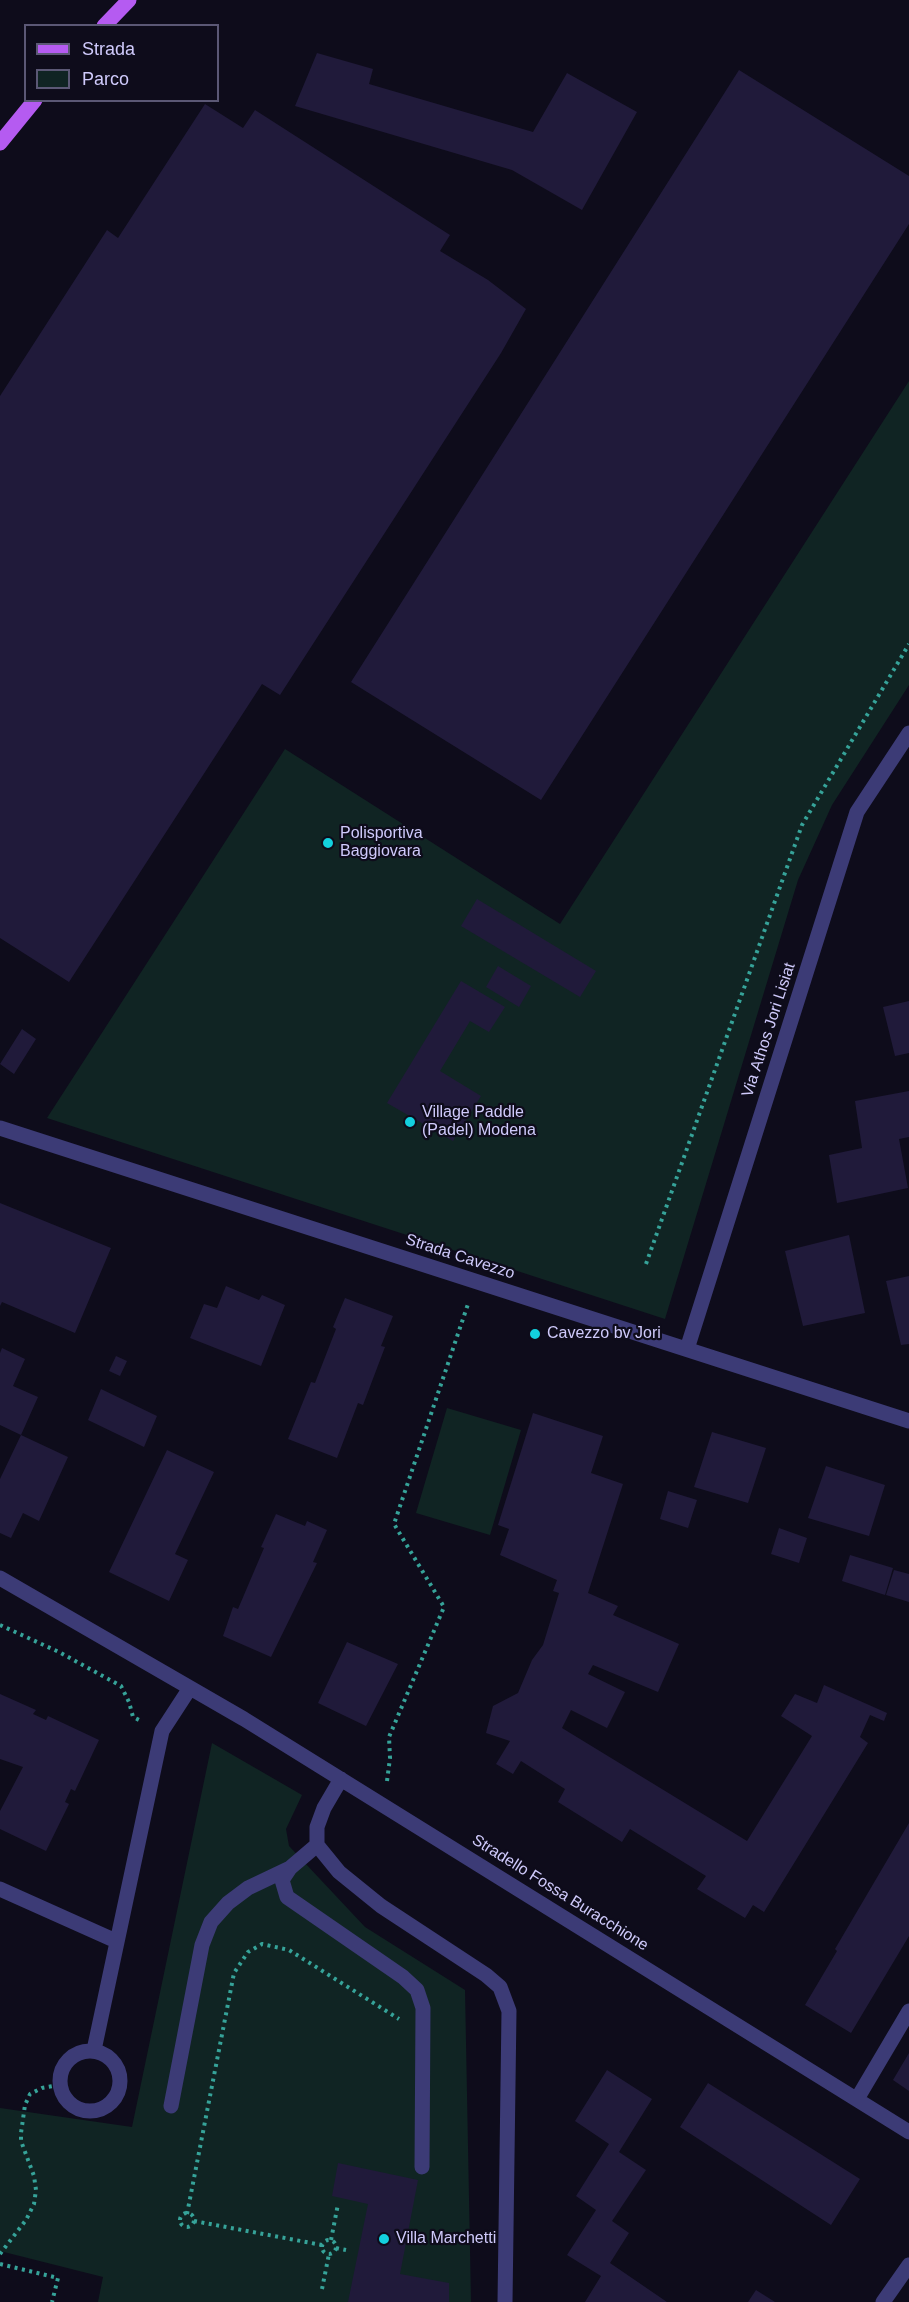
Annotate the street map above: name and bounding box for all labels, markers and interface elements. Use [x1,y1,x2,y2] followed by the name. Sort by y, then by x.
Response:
[24,24,219,102] legend
[82,39,135,59] text: Strada
[82,69,129,89] text: Parco
[340,824,423,862] place label: Polisportiva Baggiovara
[321,836,335,850] marker: Polisportiva Baggiovara
[738,960,800,1100] street label: Via Athos Jori Lisiat
[422,1103,536,1141] place label: Village Paddle (Padel) Modena
[403,1115,417,1129] marker: Village Paddle (Padel) Modena
[403,1230,517,1284] street label: Strada Cavezzo
[547,1324,661,1344] place label: Cavezzo bv Jori
[528,1327,542,1341] marker: Cavezzo bv Jori
[468,1831,652,1955] street label: Stradello Fossa Buracchione
[396,2229,496,2249] place label: Villa Marchetti
[377,2232,391,2246] marker: Villa Marchetti

